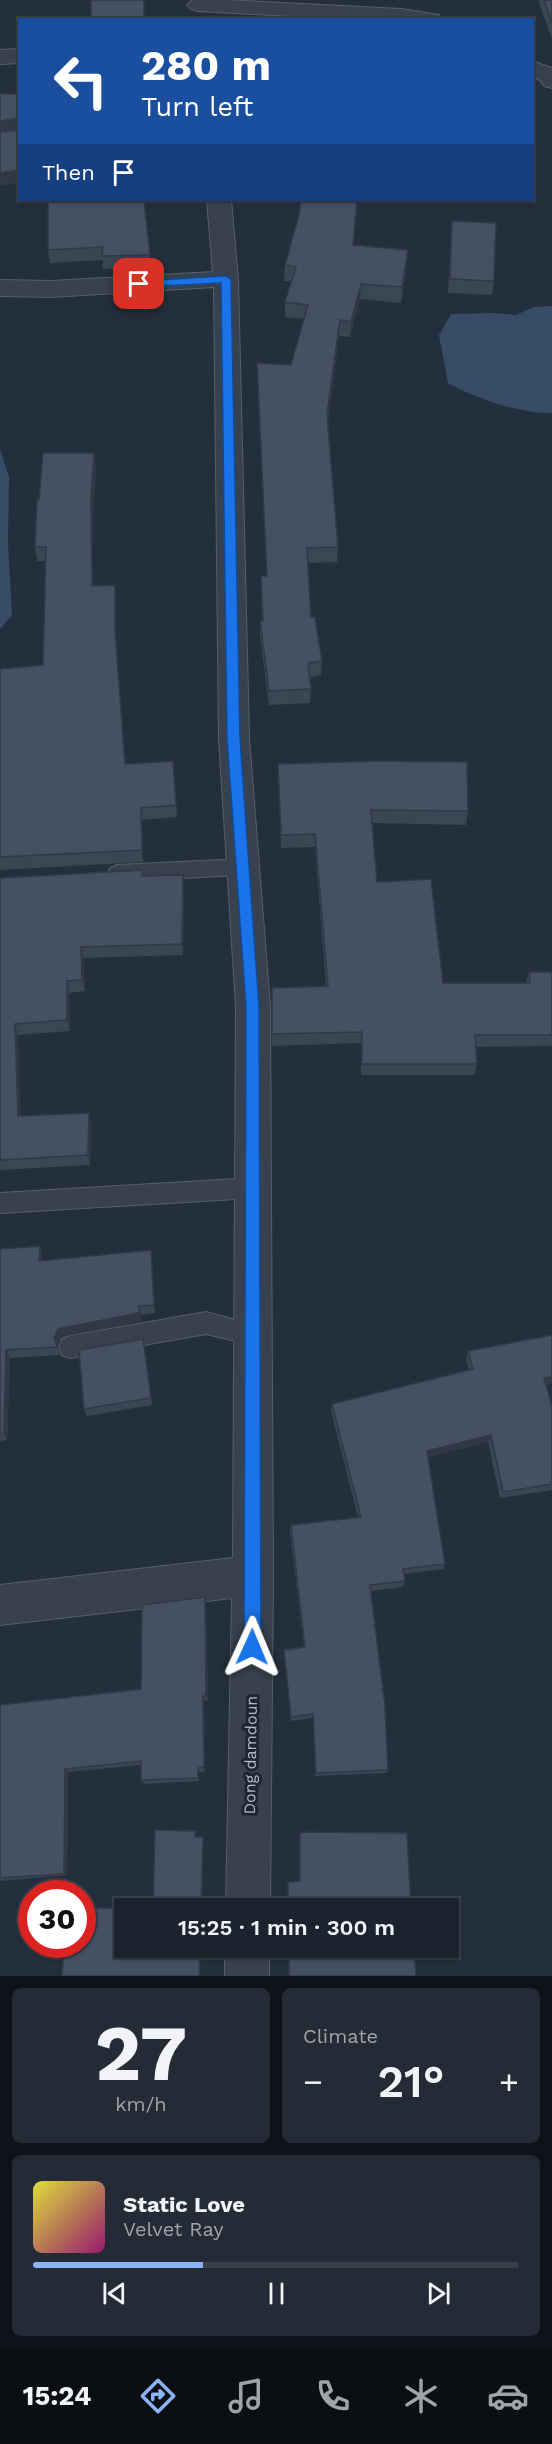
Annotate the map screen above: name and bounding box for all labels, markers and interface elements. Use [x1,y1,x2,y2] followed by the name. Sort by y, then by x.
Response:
[141,41,271,90] text: 280 m
[42,42,120,120] icon: left
[141,91,253,123] text: Turn left
[107,156,140,189] icon: arrive
[42,160,95,185] text: Then
[113,258,164,309] pin
[122,267,155,300] icon: arrive
[220,1615,284,1679] position arrow
[240,1695,261,1815] street label: Dong damdoun
[18,1880,96,1958] speed limit sign: 30
[178,1915,395,1940] text: 15:25 · 1 min · 300 m
[95,2007,187,2099] text: 27
[303,2024,378,2048] text: Climate
[377,2055,445,2108] text: 21°
[303,2062,323,2101] text: −
[499,2062,519,2101] text: +
[115,2092,167,2116] text: km/h
[123,2192,245,2217] text: Static Love
[123,2217,224,2241] text: Velvet Ray
[98,2277,131,2310] icon: previous
[260,2277,293,2310] icon: pause
[422,2277,455,2310] icon: next
[137,2375,179,2417] icon: directions
[225,2375,267,2417] icon: music
[312,2375,354,2417] icon: phone
[400,2375,442,2417] icon: climate
[487,2375,529,2417] icon: car
[23,2380,92,2412] text: 15:24

